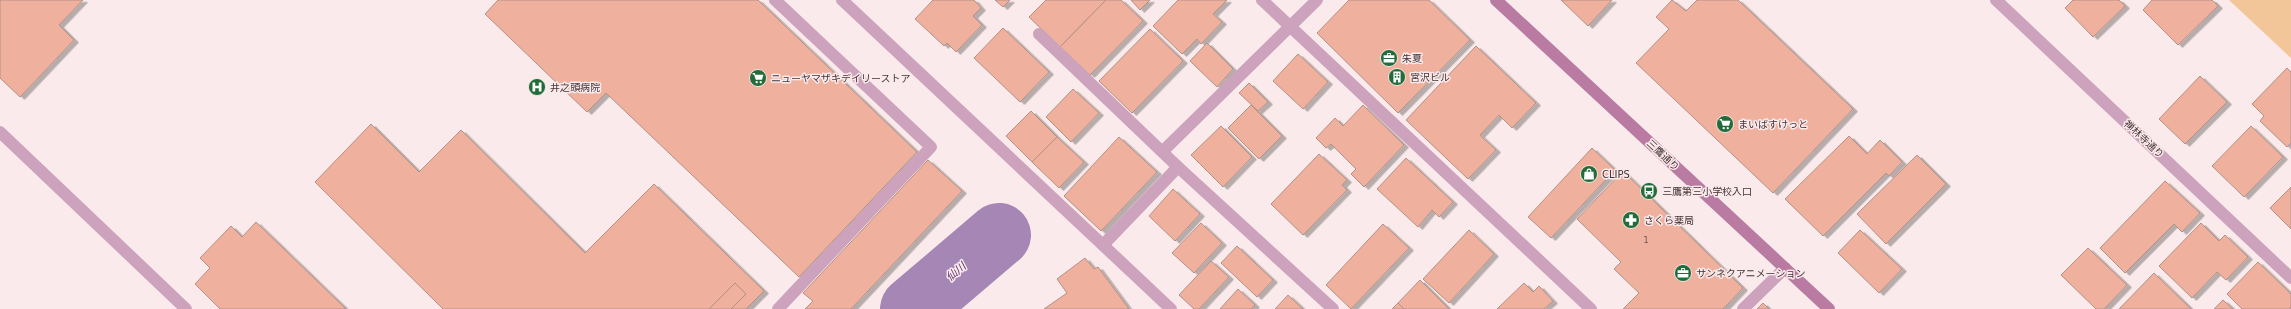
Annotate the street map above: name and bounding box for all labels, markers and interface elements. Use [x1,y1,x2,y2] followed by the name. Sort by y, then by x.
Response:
[1379,48,1399,68] office icon: 朱夏
[1402,53,1422,64] place label: 朱夏
[1387,67,1407,87] building icon: 宮沢ビル
[748,68,768,88] supermarket icon: ニューヤマザキデイリーストア
[1410,72,1450,83] place label: 宮沢ビル
[771,73,911,84] place label: ニューヤマザキデイリーストア
[527,77,547,97] hospital icon: 井之頭病院
[550,82,600,93] place label: 井之頭病院
[1715,114,1735,134] supermarket icon: まいばすけっと
[2122,118,2166,160] street label: 禅林寺通り
[1738,119,1808,130] place label: まいばすけっと
[1645,137,1681,173] street label: 三鷹通り
[1579,164,1599,184] shop icon: CLIPS
[1602,169,1630,180] place label: CLIPS
[1639,181,1659,201] bus stop icon: 三鷹第三小学校入口
[1662,186,1752,197] place label: 三鷹第三小学校入口
[1621,210,1641,230] pharmacy icon: さくら薬局
[1644,215,1694,226] place label: さくら薬局
[1643,236,1649,245] house number: 1
[943,259,969,284] water label: 仙川
[1673,263,1693,283] office icon: サンネクアニメーション
[1696,268,1805,279] place label: サンネクアニメーション

